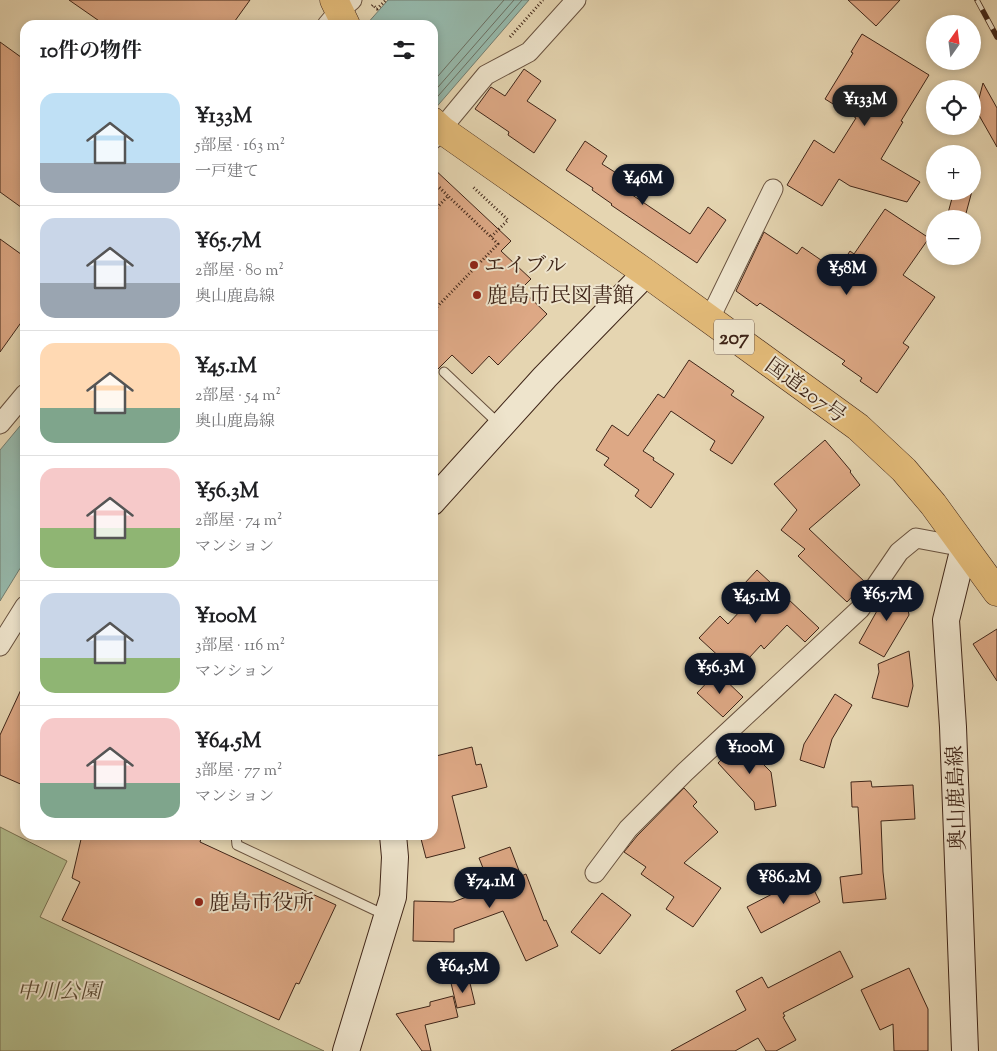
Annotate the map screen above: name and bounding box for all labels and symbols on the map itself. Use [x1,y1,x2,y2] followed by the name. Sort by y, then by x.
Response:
[926,15,981,70] north arrow
[830,84,900,127] pin: ¥133M
[613,164,673,206] pin: ¥46M
[484,252,567,282] place label: エイブル
[817,254,877,296] pin: ¥58M
[468,259,480,271] marker: エイブル
[487,282,634,312] place label: 鹿島市民図書館
[471,289,483,301] marker: 鹿島市民図書館
[714,320,754,354] road number: 207
[758,352,852,432] street label: 国道207号
[846,580,928,622] pin: ¥65.7M
[715,582,797,624] pin: ¥45.1M
[679,652,761,695] pin: ¥56.3M
[715,732,785,775] pin: ¥100M
[941,745,975,851] street label: 奥山鹿島線
[743,862,825,905] pin: ¥86.2M
[449,866,531,909] pin: ¥74.1M
[209,889,314,919] place label: 鹿島市役所
[193,896,205,908] marker: 鹿島市役所
[422,952,504,994] pin: ¥64.5M
[17,978,104,1008] park label: 中川公園

